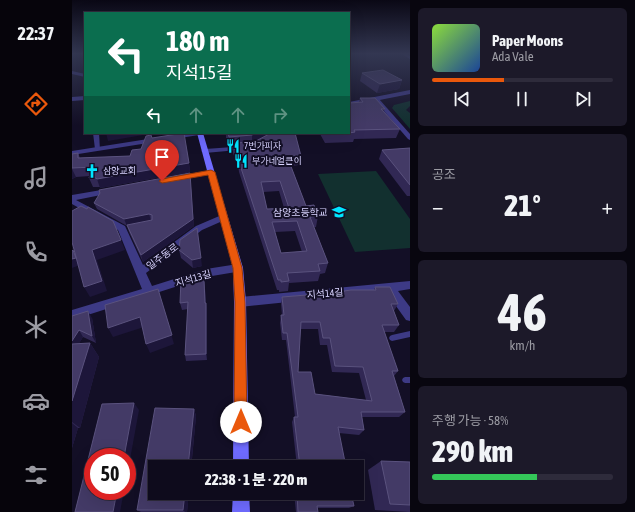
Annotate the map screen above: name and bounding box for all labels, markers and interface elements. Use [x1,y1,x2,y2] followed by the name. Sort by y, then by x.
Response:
[17,23,55,44] text: 22:37
[166,25,229,57] text: 180 m
[100,28,152,80] icon: left
[492,32,563,49] text: Paper Moons
[492,49,534,64] text: Ada Vale
[166,62,233,83] text: 지석15길
[451,88,473,110] icon: previous
[511,88,533,110] icon: pause
[572,88,594,110] icon: next
[22,90,50,118] icon: directions
[143,104,165,126] icon: left
[185,104,207,126] icon: ahead
[227,104,249,126] icon: ahead
[269,104,291,126] icon: right
[225,138,241,154] restaurant icon: 7번가피자
[145,140,179,181] pin
[244,141,281,151] place label: 7번가피자
[151,146,173,168] icon: arrive
[233,153,249,169] restaurant icon: 부가네얼큰이
[252,156,302,166] place label: 부가네얼큰이
[84,163,100,179] church icon: 삼양교회
[22,164,50,192] icon: music
[103,166,136,176] place label: 삼양교회
[432,167,456,182] text: 공조
[504,188,541,222] text: 21°
[432,193,443,219] text: −
[602,193,613,219] text: +
[331,204,347,220] school or university icon: 삼양초등학교
[273,207,328,218] place label: 삼양초등학교
[22,238,50,266] icon: phone
[144,241,180,272] street label: 일주동로
[174,268,212,289] street label: 지석13길
[498,282,547,342] text: 46
[306,286,344,301] street label: 지석14길
[22,313,50,341] icon: climate
[510,338,535,353] text: km/h
[22,387,50,415] icon: car
[220,401,262,443] position arrow
[432,413,508,428] text: 주행 가능 · 58%
[432,434,513,468] text: 290 km
[84,448,136,500] speed limit sign: 50
[22,461,50,489] icon: filters
[205,471,307,488] text: 22:38 · 1 분 · 220 m

